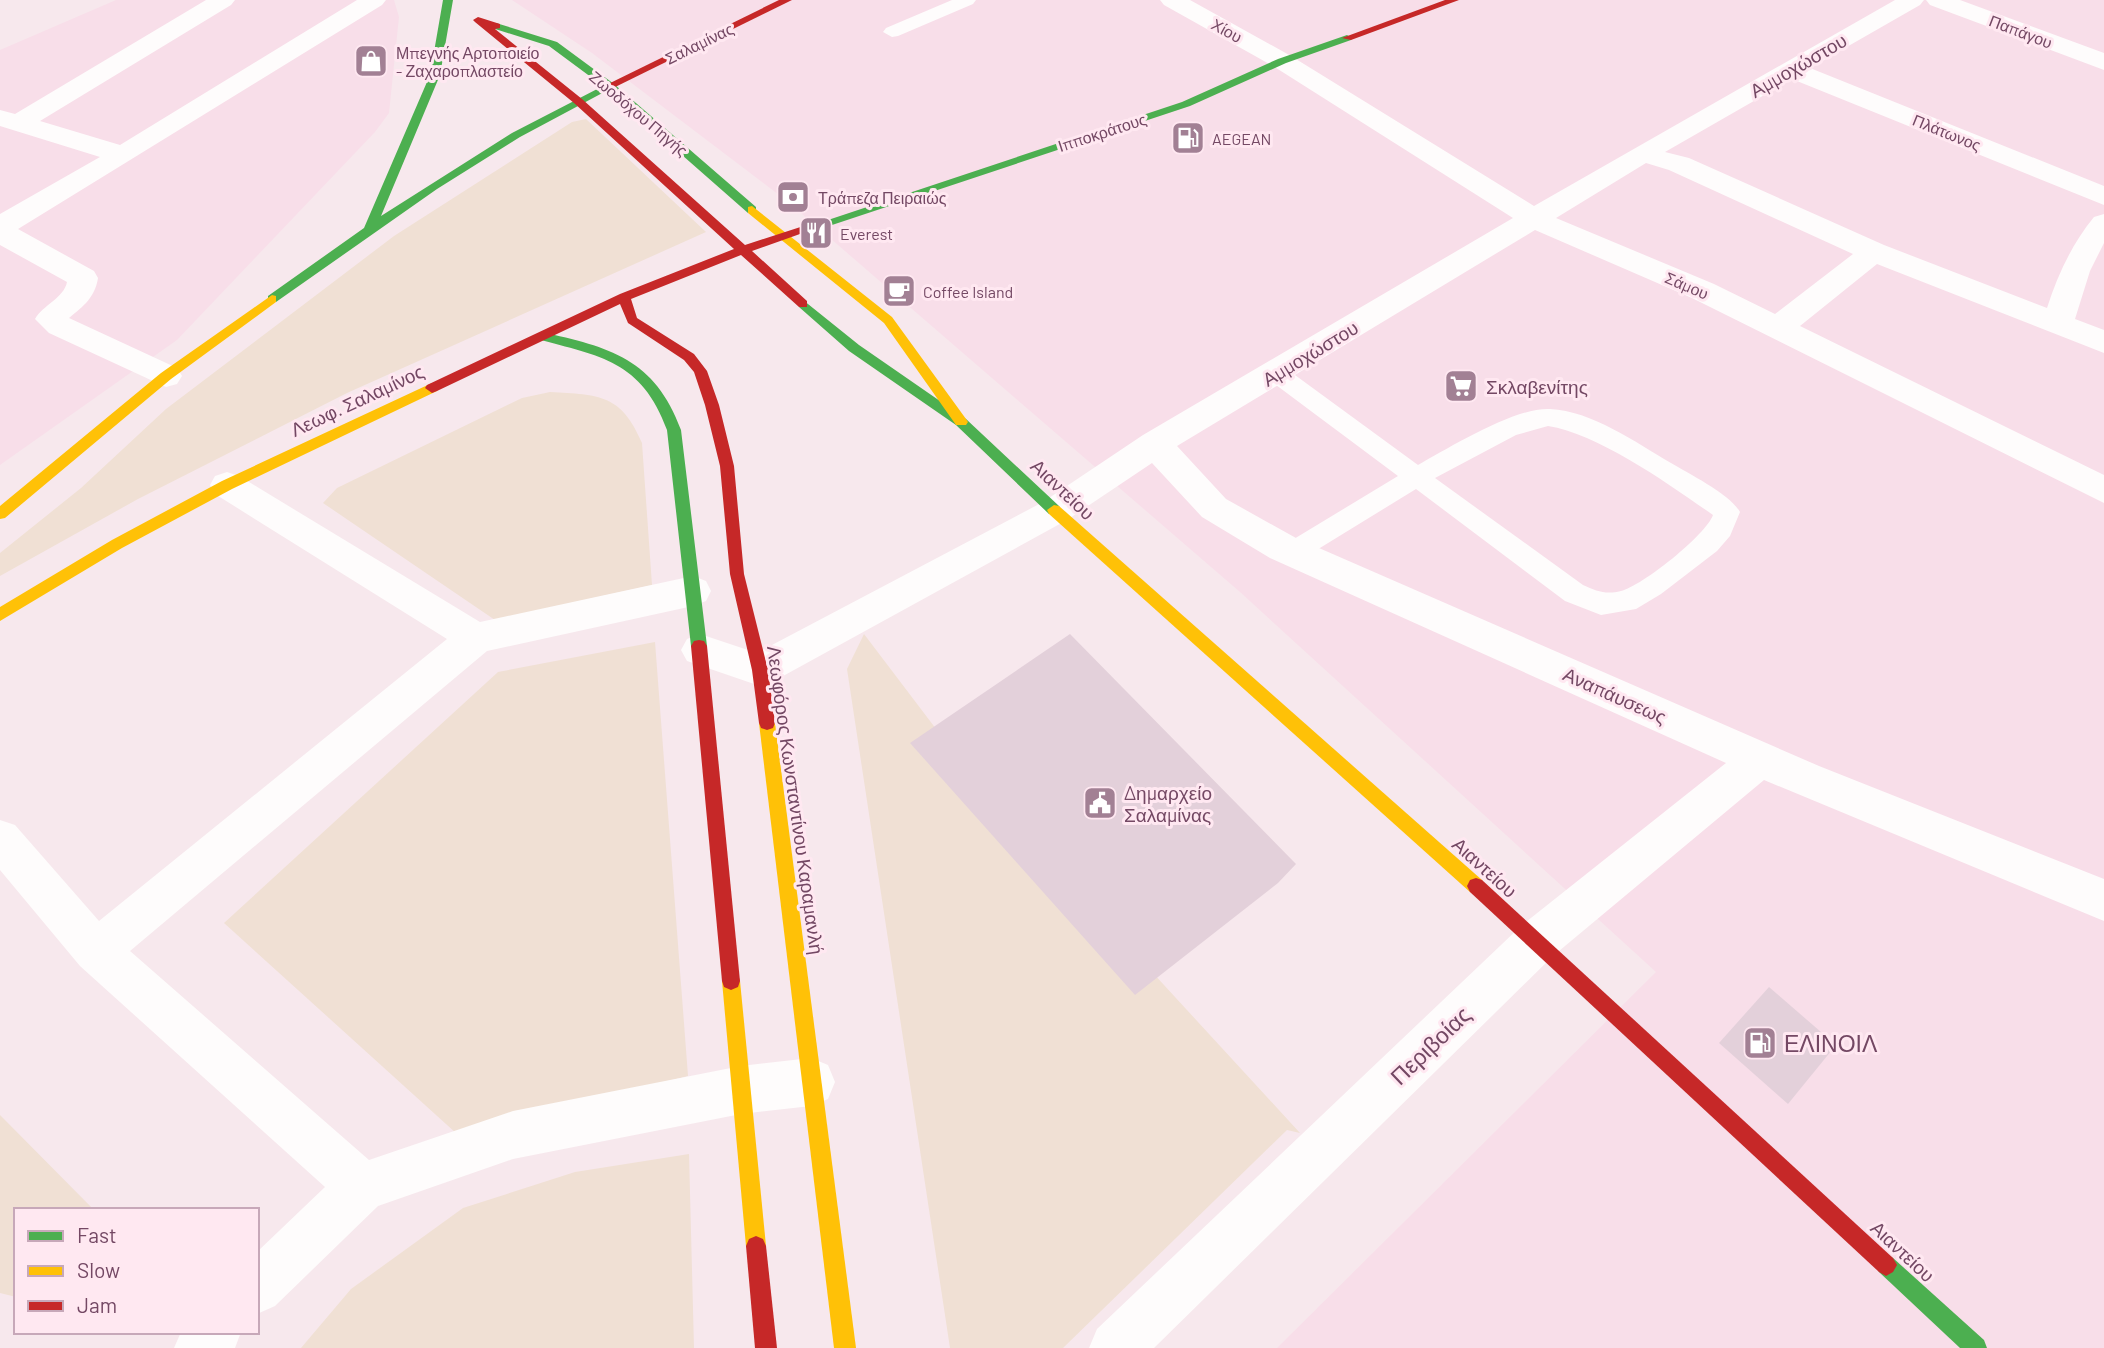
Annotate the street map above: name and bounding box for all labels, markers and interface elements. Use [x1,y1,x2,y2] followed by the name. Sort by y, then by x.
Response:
[1987,10,2055,52] street label: Παπάγου
[1208,14,1246,46] street label: Χίου
[662,18,736,68] street label: Σαλαμίνας
[1746,28,1850,102] street label: Αμμοχώστου
[352,42,390,80] shop icon: Μπεγνής Αρτοποιείο - Ζαχαροπλαστείο
[396,43,540,80] place label: Μπεγνής Αρτοποιείο - Ζαχαροπλαστείο
[586,66,692,160] street label: Ζωοδόχου Πηγής
[1055,109,1149,155] street label: Ιπποκράτους
[1910,110,1984,154] street label: Πλάτωνος
[1169,119,1207,157] fuel station icon: AEGEAN
[1212,129,1271,148] place label: AEGEAN
[774,178,812,216] bank icon: Τράπεζα Πειραιώς
[818,188,947,208] place label: Τράπεζα Πειραιώς
[797,214,835,252] restaurant icon: Everest
[840,224,893,243] place label: Everest
[1662,267,1712,303] street label: Σάμου
[880,272,918,310] cafe icon: Coffee Island
[923,282,1013,301] place label: Coffee Island
[1258,315,1362,391] street label: Αμμοχώστου
[287,359,427,441] street label: Λεωφ. Σαλαμίνος
[1442,367,1480,405] supermarket icon: Σκλαβενίτης
[1486,375,1588,398] place label: Σκλαβενίτης
[1026,454,1100,524] street label: Αιαντείου
[763,644,829,956] street label: Λεωφόρος Κωνσταντίνου Καραμανλή
[1560,662,1670,728] street label: Αναπάυσεως
[1124,781,1212,826] place label: Δημαρχείο Σαλαμίνας
[1081,784,1119,822] public building icon: Δημαρχείο Σαλαμίνας
[1448,832,1522,902] street label: Αιαντείου
[1384,1000,1476,1090] street label: Περιβοίας
[1741,1024,1779,1062] fuel station icon: ΕΛΙΝΟΙΛ
[1784,1029,1878,1057] place label: ΕΛΙΝΟΙΛ
[14,1208,259,1334] legend
[1866,1216,1940,1286] street label: Αιαντείου
[77,1222,117,1247] text: Fast
[77,1257,120,1282] text: Slow
[77,1292,117,1317] text: Jam

